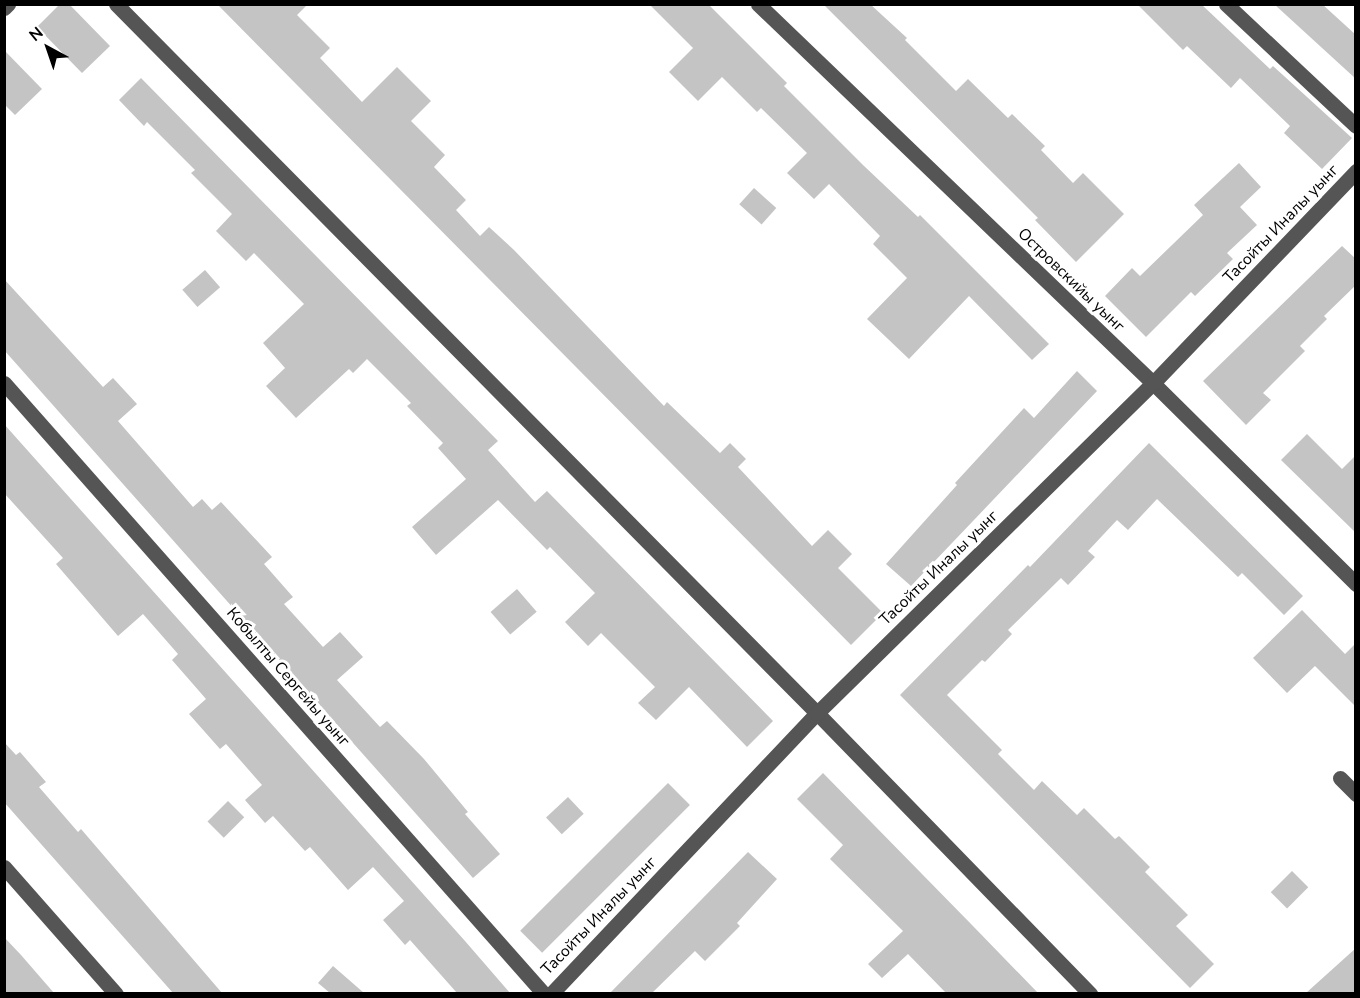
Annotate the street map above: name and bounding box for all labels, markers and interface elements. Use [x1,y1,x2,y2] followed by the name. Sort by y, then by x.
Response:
[18,18,78,78] north arrow
[25,22,48,46] text: N
[1220,161,1342,287] street label: Тасойты Иналы уынг
[1014,224,1128,336] street label: Островскийы уынг
[876,507,1002,629] street label: Тасойты Иналы уынг
[222,604,354,750] street label: Кобылты Сергейы уынг
[538,853,660,979] street label: Тасойты Иналы уынг

